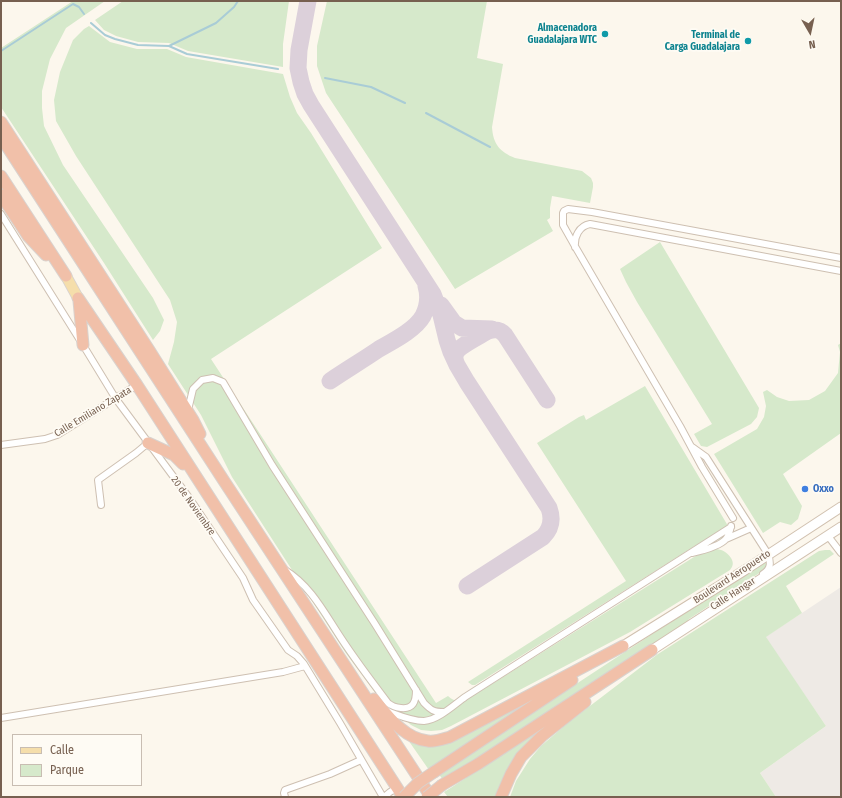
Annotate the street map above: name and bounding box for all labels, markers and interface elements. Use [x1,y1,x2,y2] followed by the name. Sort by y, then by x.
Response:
[790,12,830,52] north arrow
[528,22,597,46] place label: Almacenadora Guadalajara WTC
[600,29,610,39] marker: Almacenadora Guadalajara WTC
[665,29,740,52] place label: Terminal de Carga Guadalajara
[743,36,753,46] marker: Terminal de Carga Guadalajara
[808,37,816,51] text: N
[52,384,134,440] street label: Calle Emiliano Zapata
[168,474,218,538] street label: 20 de Noviembre
[813,483,834,495] place label: Oxxo
[800,484,810,494] marker: Oxxo
[691,548,773,606] street label: Boulevard Aeropuerto
[708,575,758,613] street label: Calle Hangar
[12,734,142,786] legend
[50,743,74,757] text: Calle
[50,763,84,777] text: Parque

